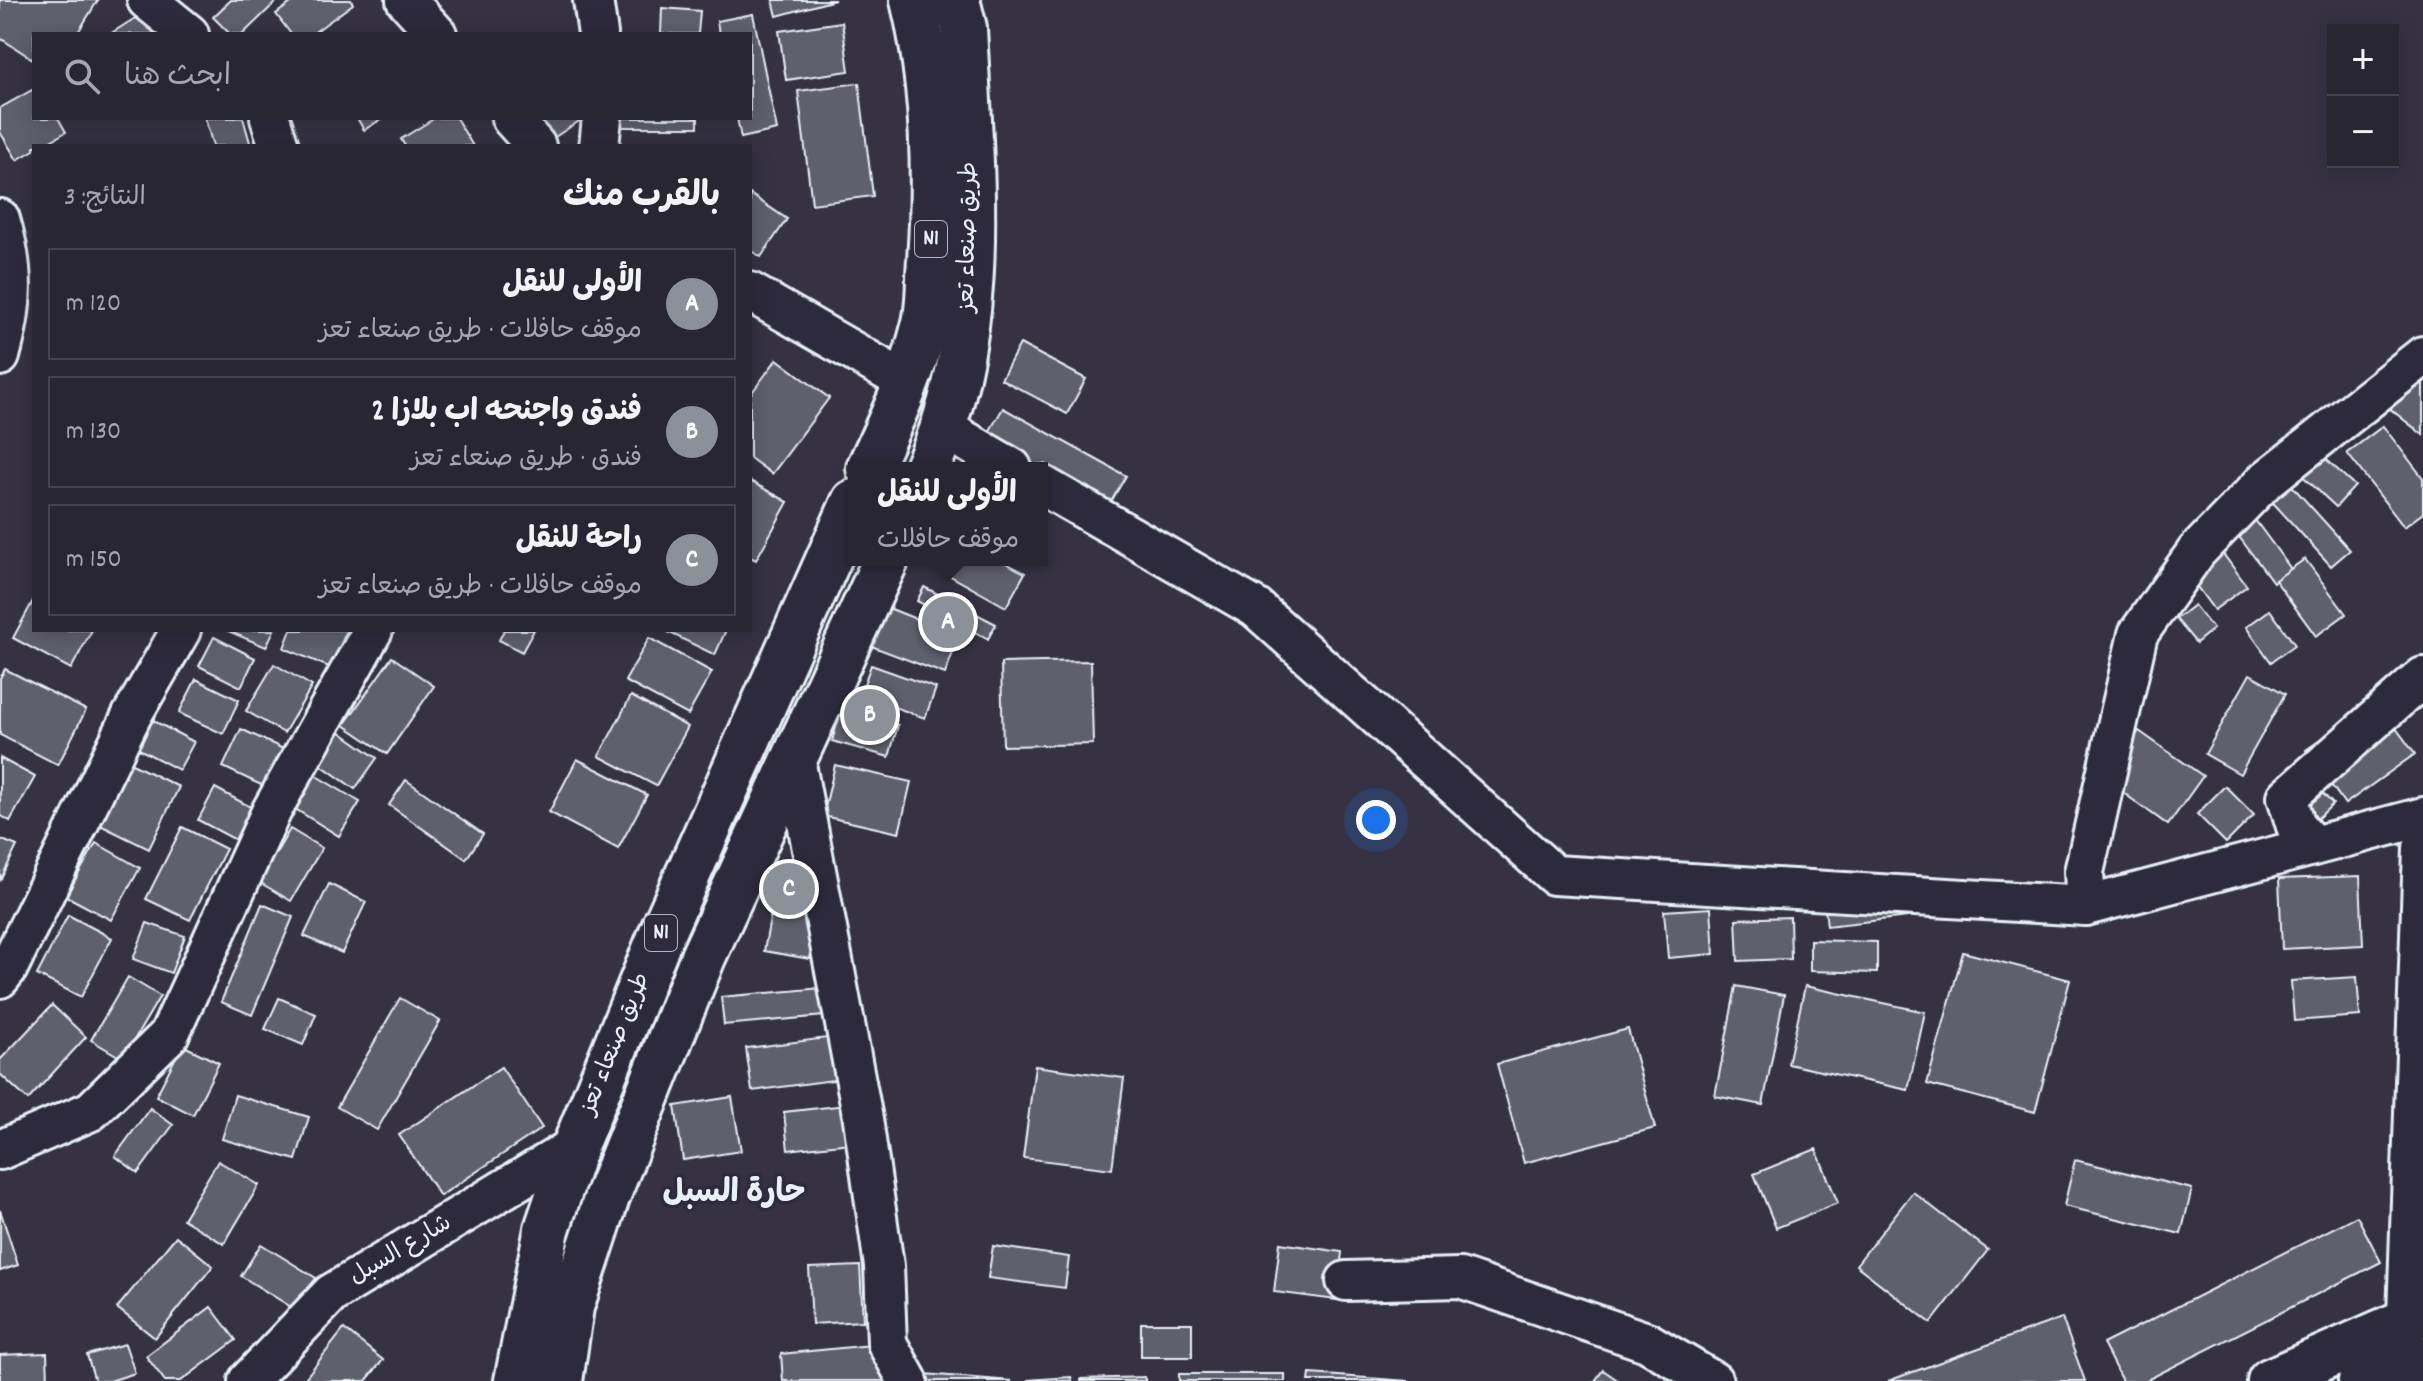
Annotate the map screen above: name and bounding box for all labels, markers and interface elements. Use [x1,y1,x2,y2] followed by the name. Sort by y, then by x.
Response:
[2327,24,2399,168] map controls
[2327,24,2399,96] button: +
[32,32,752,120] search box
[60,54,104,98] icon: search
[124,57,231,100] text: ابحث هنا
[2327,96,2399,168] button: −
[951,161,987,315] street label: طريق صنعاء تعز
[563,174,720,223] text: بالقرب منك
[64,180,146,217] text: النتائج: 3
[915,221,947,257] road number: N1
[502,264,642,307] text: الأولى للنقل
[66,286,121,323] text: 120 m
[685,286,699,323] text: A
[319,313,642,350] text: موقف حافلات · طريق صنعاء تعز
[372,392,642,435] text: فندق واجنحه اب بلازا 2
[66,414,121,451] text: 130 m
[686,414,698,451] text: B
[410,441,642,478] text: فندق · طريق صنعاء تعز
[848,462,1048,566] popup
[877,474,1017,517] text: الأولى للنقل
[516,520,642,563] text: راحة للنقل
[877,523,1019,560] text: موقف حافلات
[66,542,122,579] text: 150 m
[686,542,698,579] text: C
[319,569,642,606] text: موقف حافلات · طريق صنعاء تعز
[922,592,974,652] pin: A
[844,685,896,745] pin: B
[1356,800,1396,840] your location
[763,859,815,919] pin: C
[645,915,677,951] road number: N1
[571,968,660,1122] street label: طريق صنعاء تعز
[663,1172,805,1218] district label: حارة السبل
[343,1207,459,1295] street label: شارع السبل

